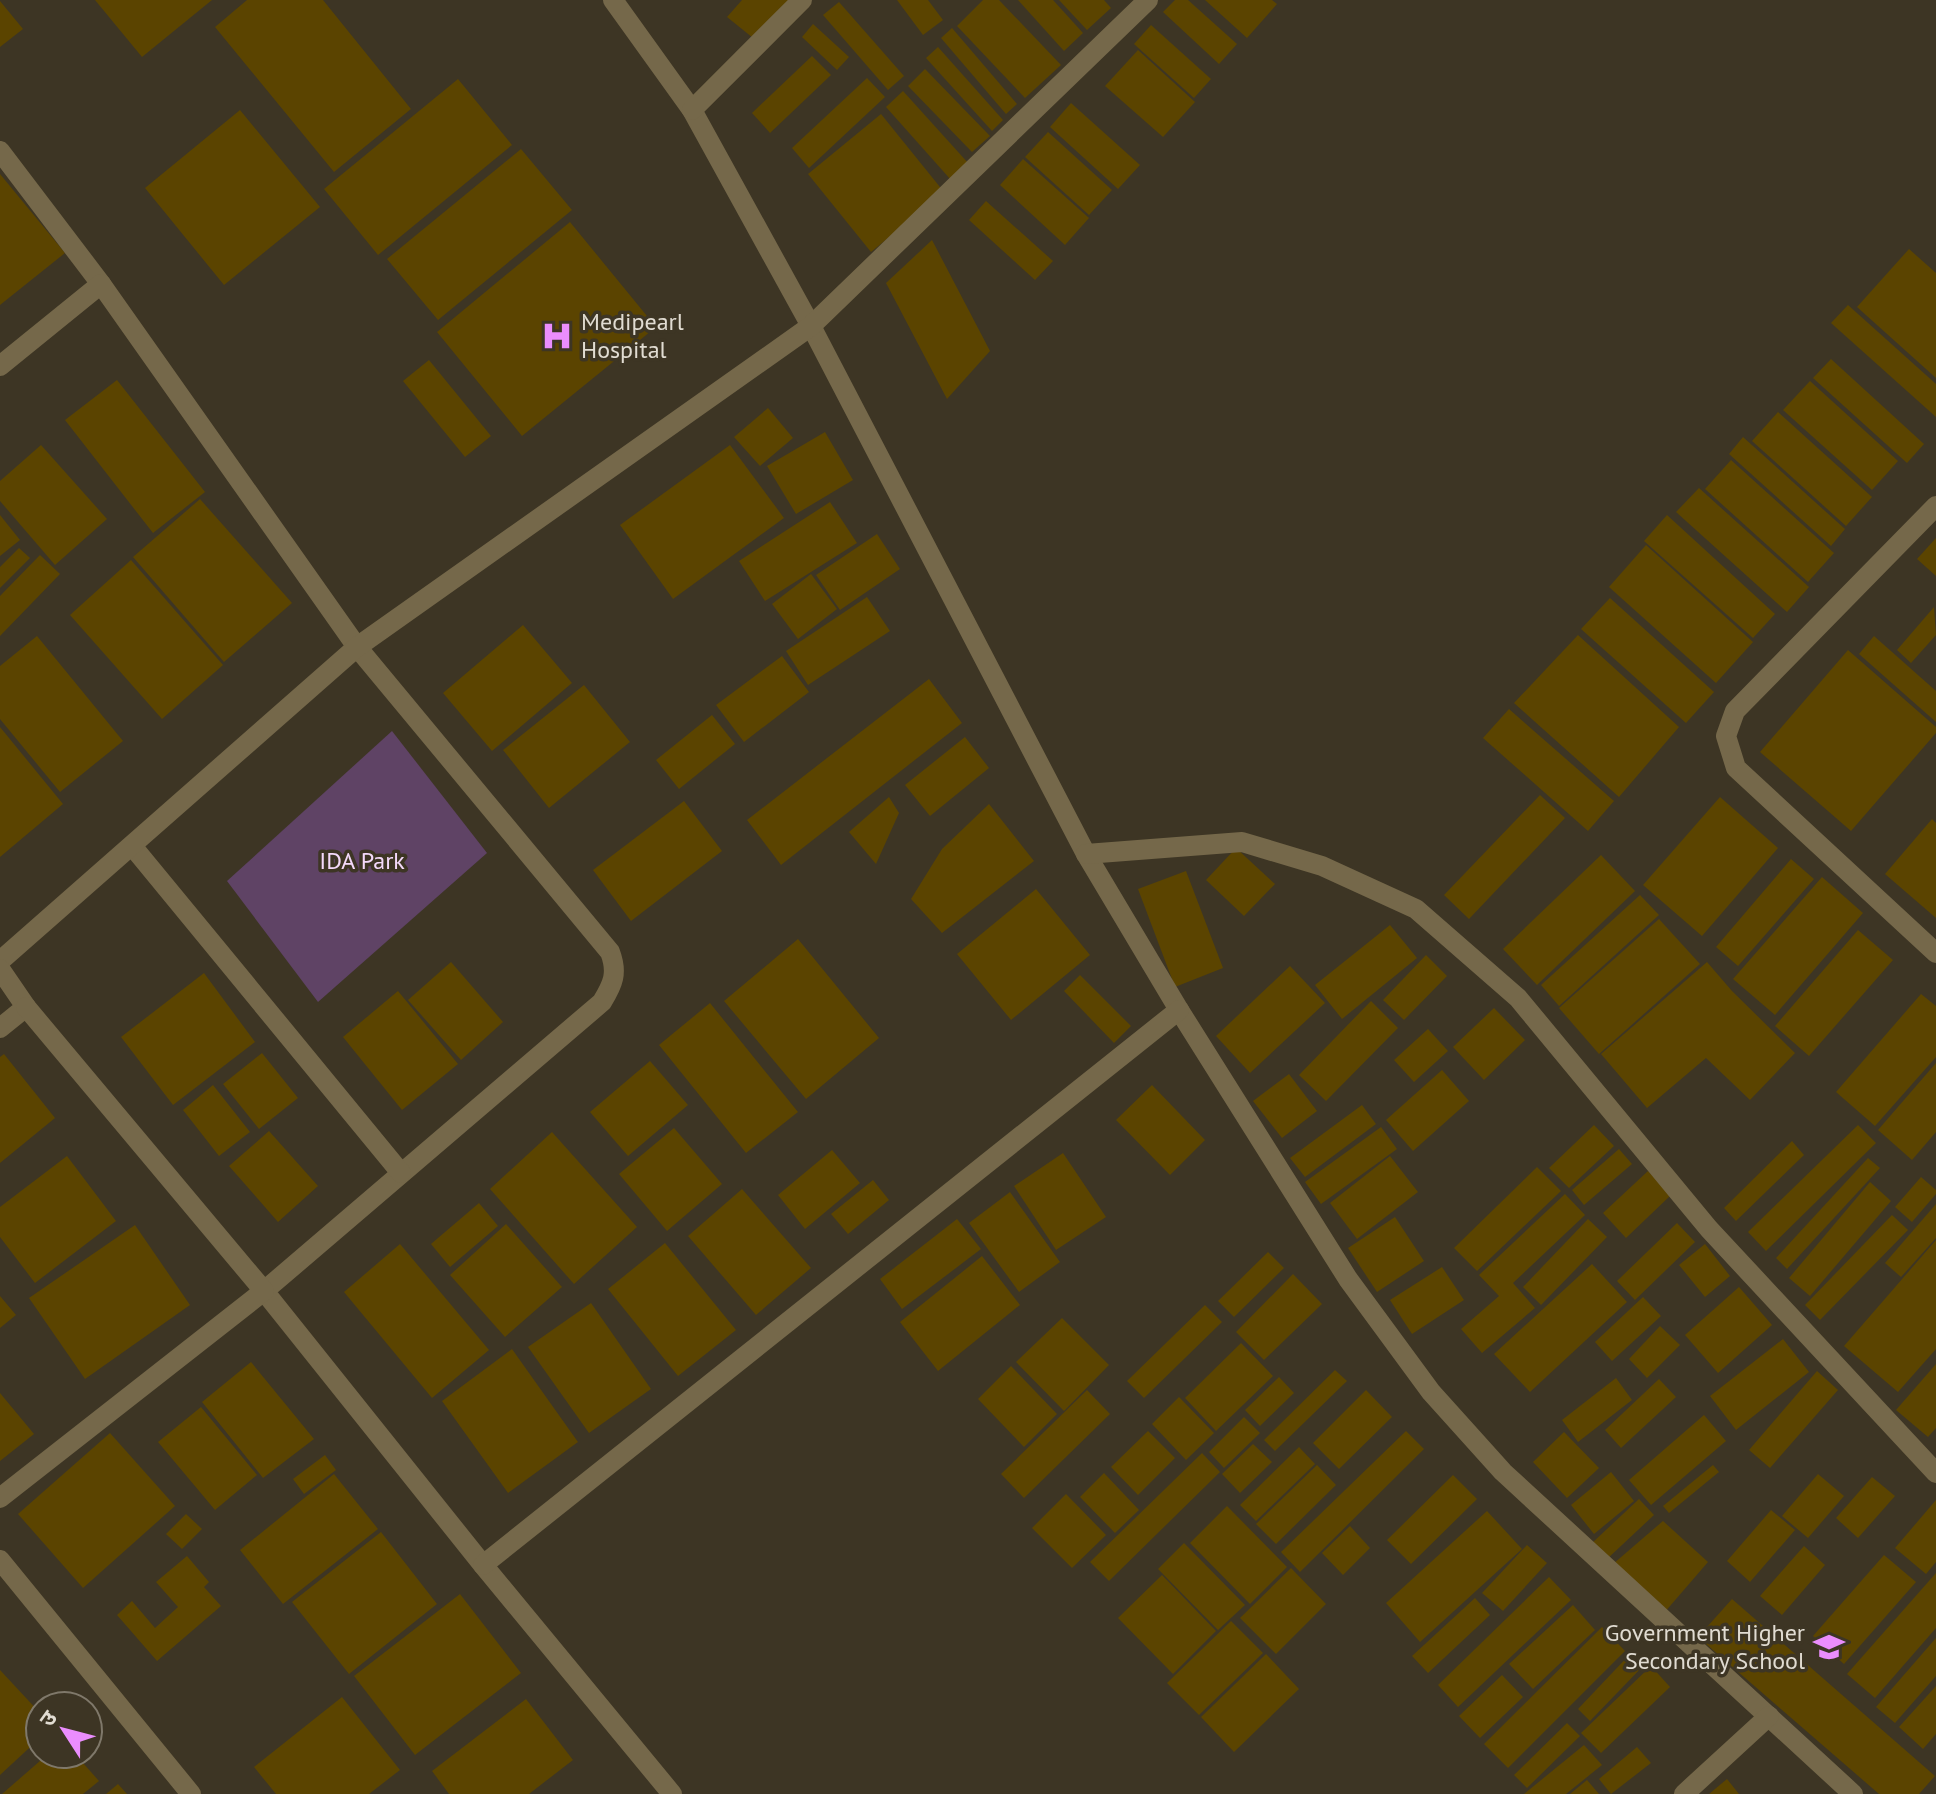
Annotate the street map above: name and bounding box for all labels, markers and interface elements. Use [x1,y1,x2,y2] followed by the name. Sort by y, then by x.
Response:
[581,306,684,365] place label: Medipearl Hospital
[540,319,574,353] hospital icon: Medipearl Hospital
[319,845,405,876] park label: IDA Park
[1605,1617,1805,1676] place label: Government Higher Secondary School
[1812,1630,1846,1664] school or university icon: Government Higher Secondary School
[24,1690,104,1770] north arrow
[33,1704,64,1732] text: उ

